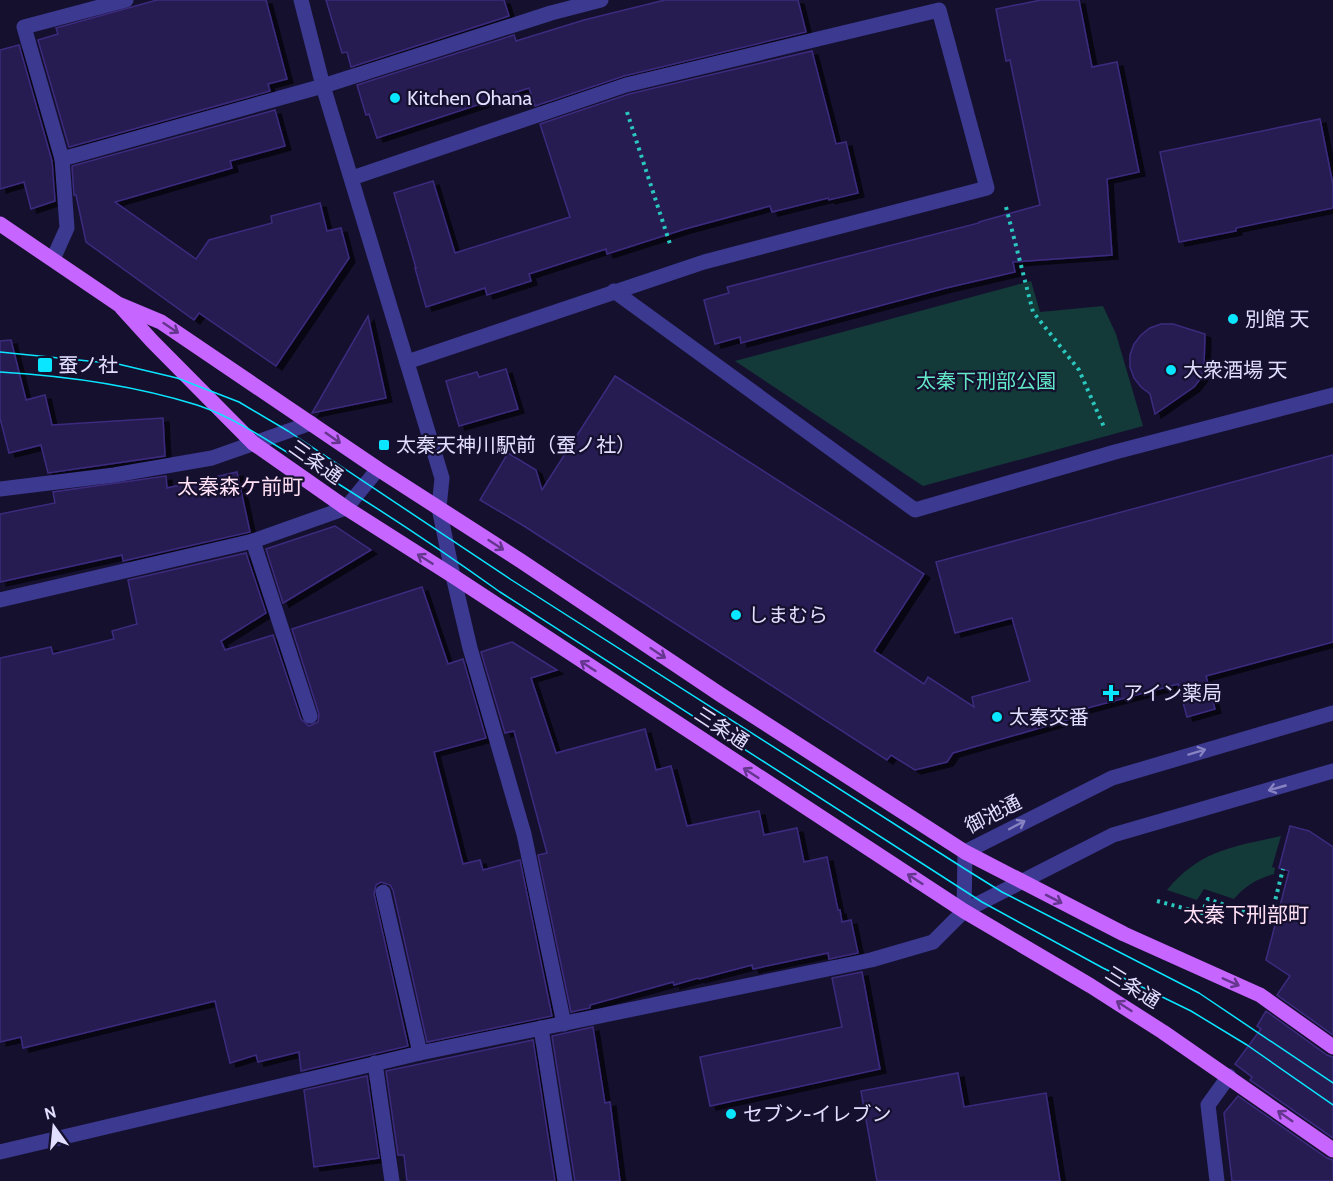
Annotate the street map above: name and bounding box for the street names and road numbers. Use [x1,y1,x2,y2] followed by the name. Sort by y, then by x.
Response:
[285,435,347,489] street label: 三条通
[690,702,754,754] street label: 三条通
[961,790,1025,838] street label: 御池通
[1101,961,1165,1013] street label: 三条通

